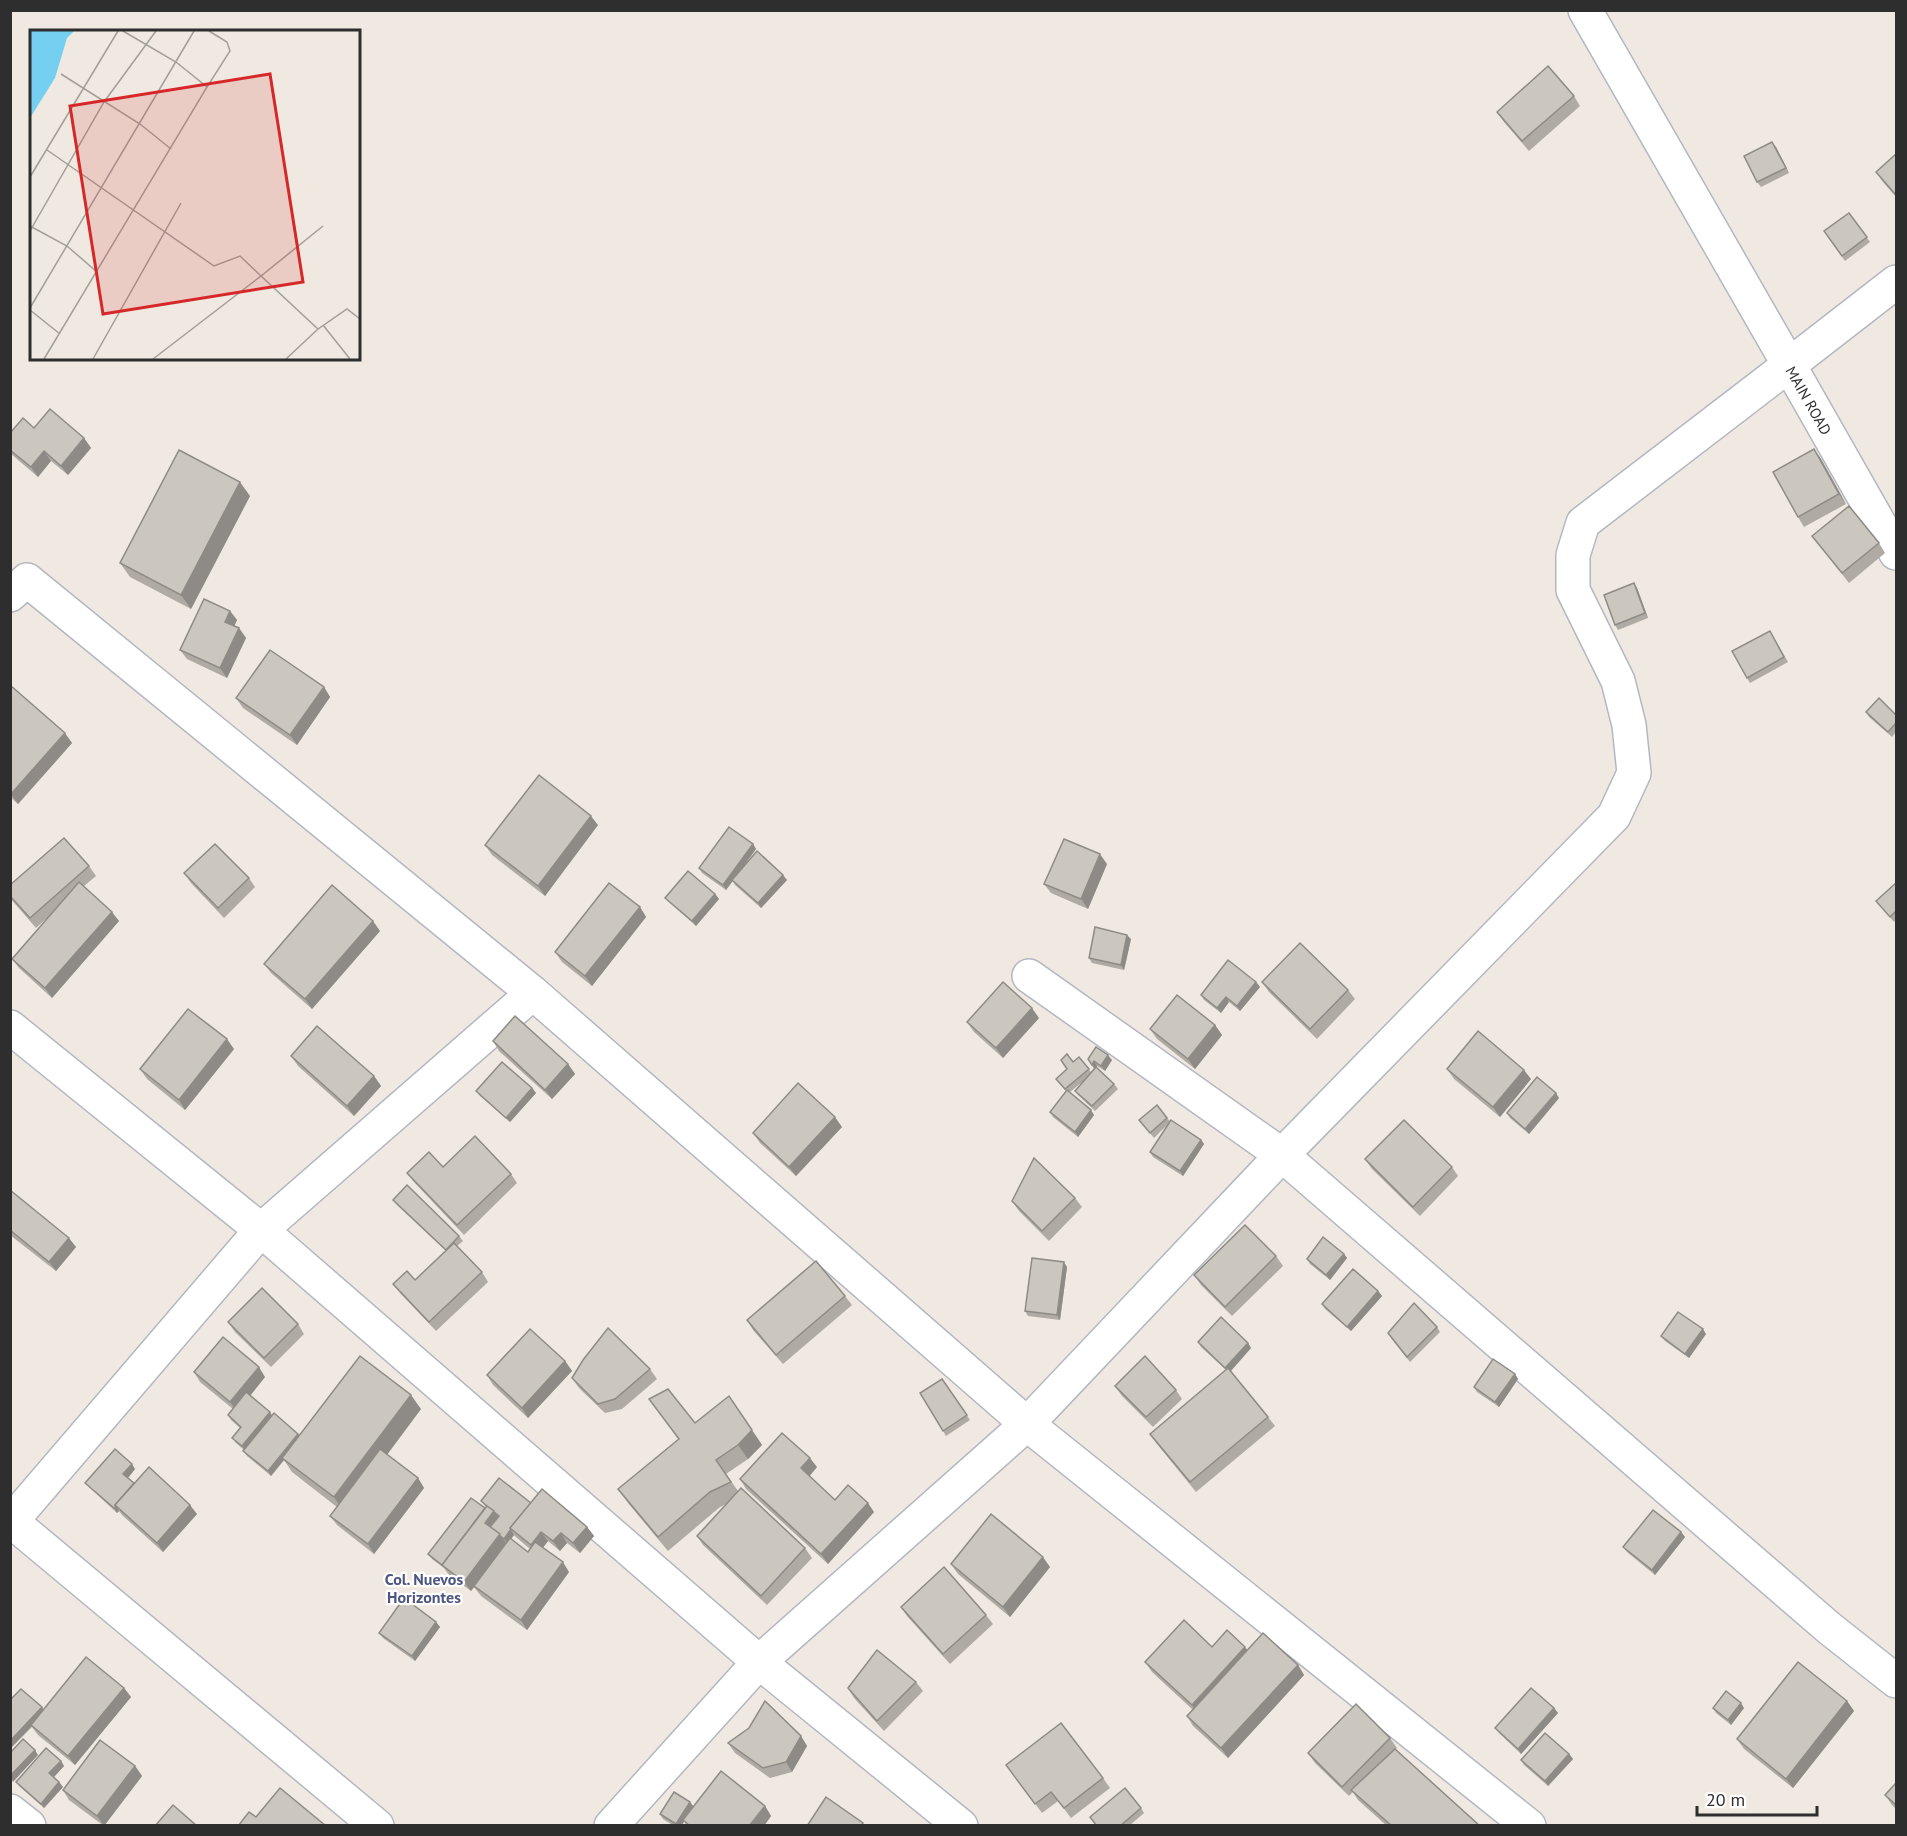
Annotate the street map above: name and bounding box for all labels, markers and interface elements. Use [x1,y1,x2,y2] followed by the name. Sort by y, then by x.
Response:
[30,30,360,360] inset map
[1782,363,1836,438] street label: MAIN ROAD
[385,1569,463,1607] district label: Col. Nuevos Horizontes
[1697,1779,1817,1817] scale bar
[1706,1788,1745,1811] text: 20 m

